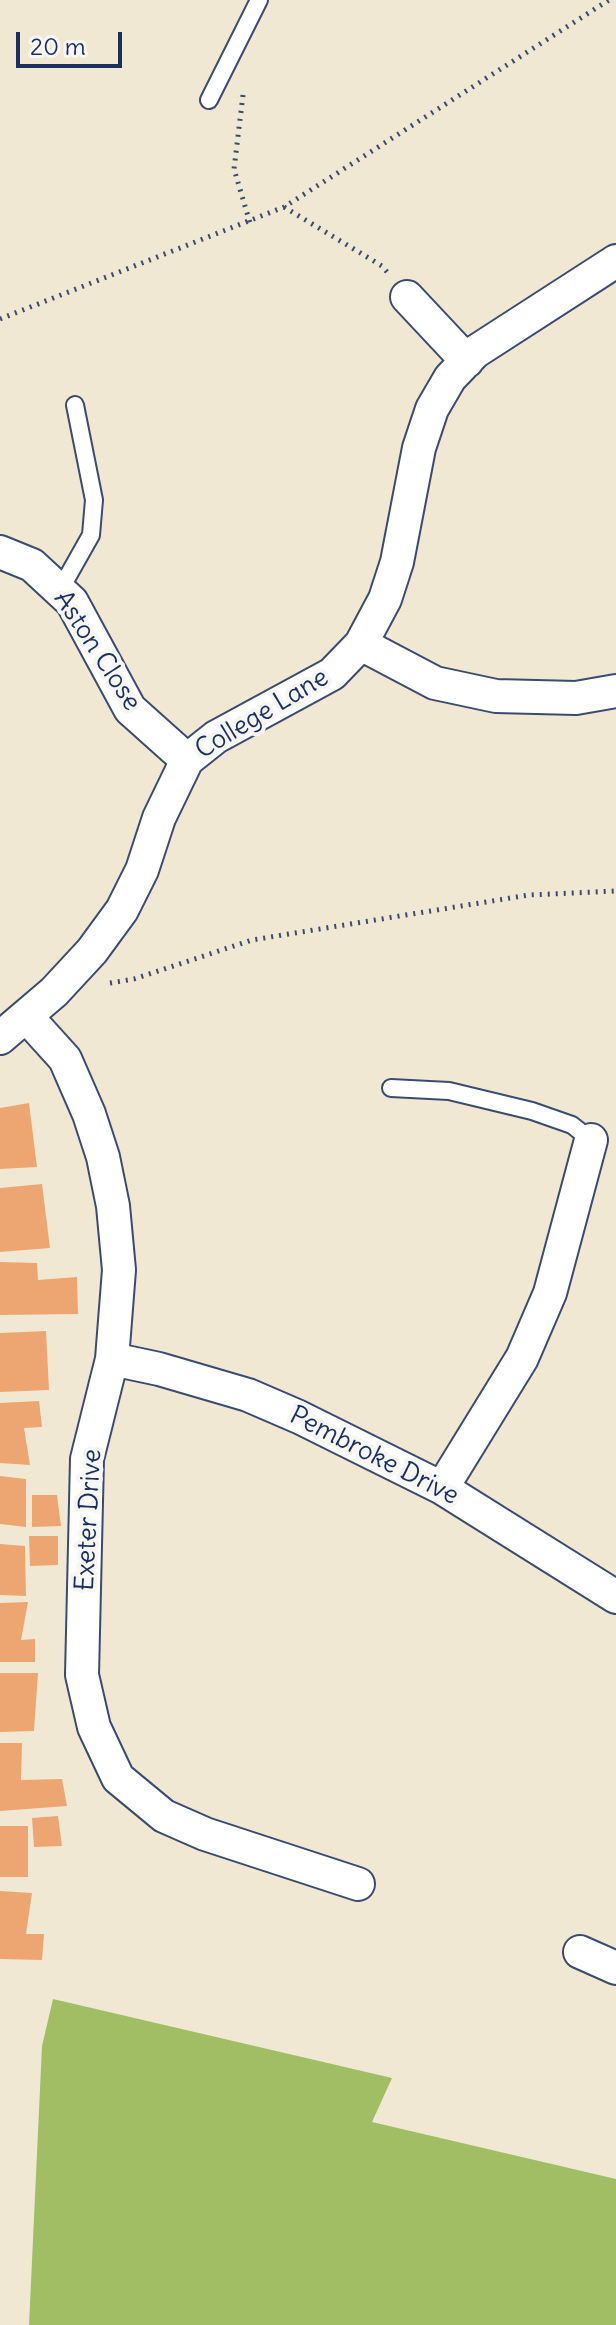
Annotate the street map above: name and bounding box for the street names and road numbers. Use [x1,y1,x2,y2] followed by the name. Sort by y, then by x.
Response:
[47,585,147,717] street label: Aston Close
[190,662,334,766] street label: College Lane
[284,1400,464,1512] street label: Pembroke Drive
[70,1448,108,1592] street label: Exeter Drive

